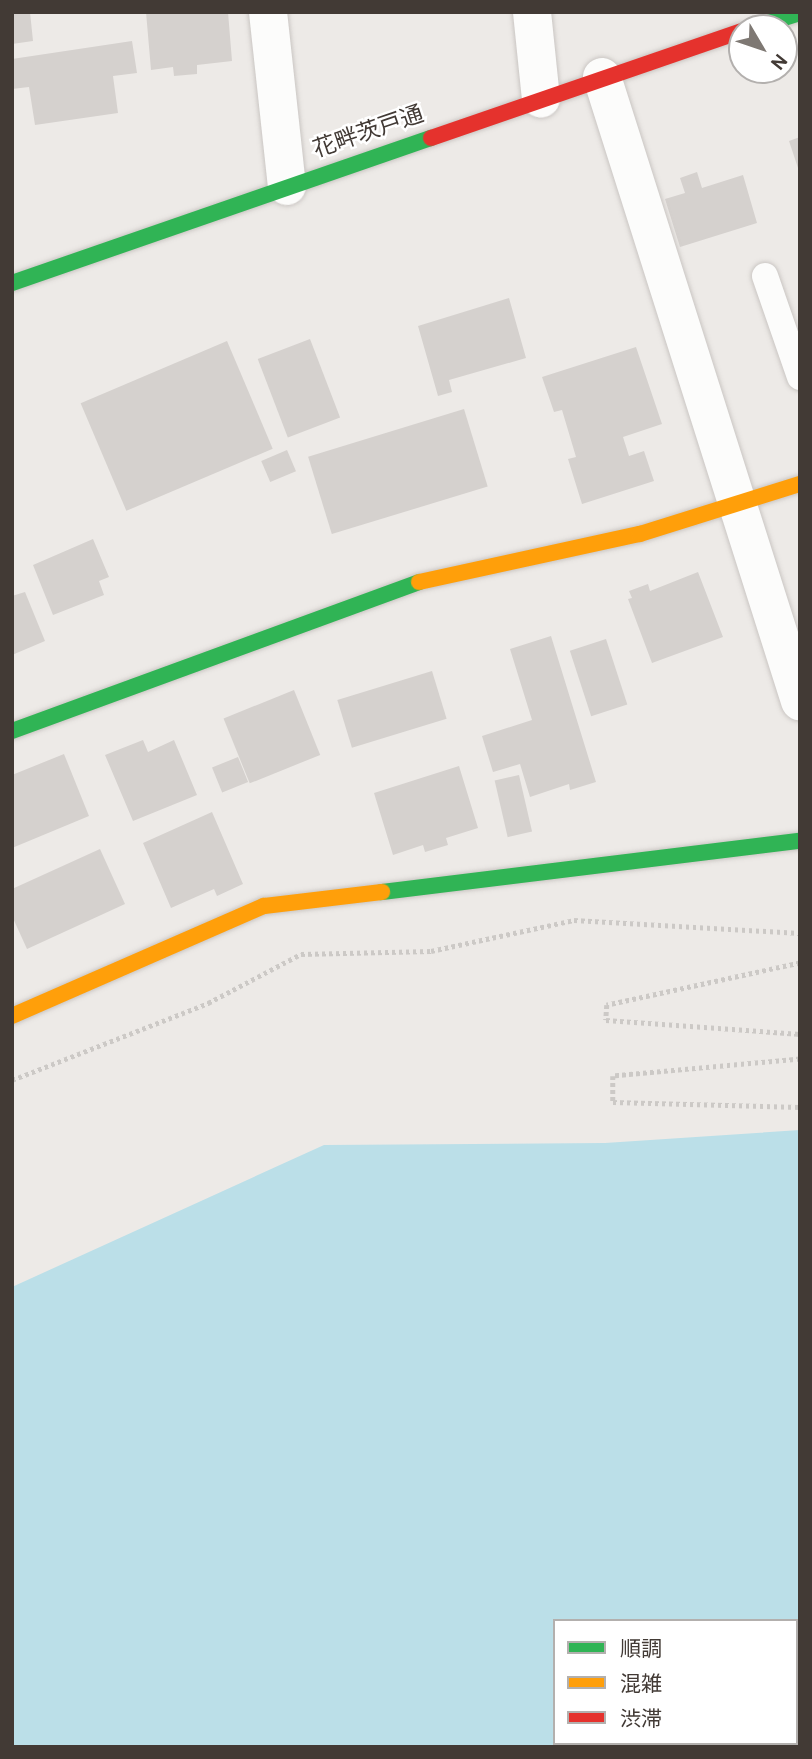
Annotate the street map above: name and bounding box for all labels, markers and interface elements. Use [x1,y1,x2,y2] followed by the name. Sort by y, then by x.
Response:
[728,14,798,84] north arrow
[764,48,791,74] text: N
[310,102,428,166] street label: 花畔茨戸通
[553,1619,798,1745] legend
[620,1637,662,1664] text: 順調
[620,1672,662,1699] text: 混雑
[620,1707,662,1734] text: 渋滞

